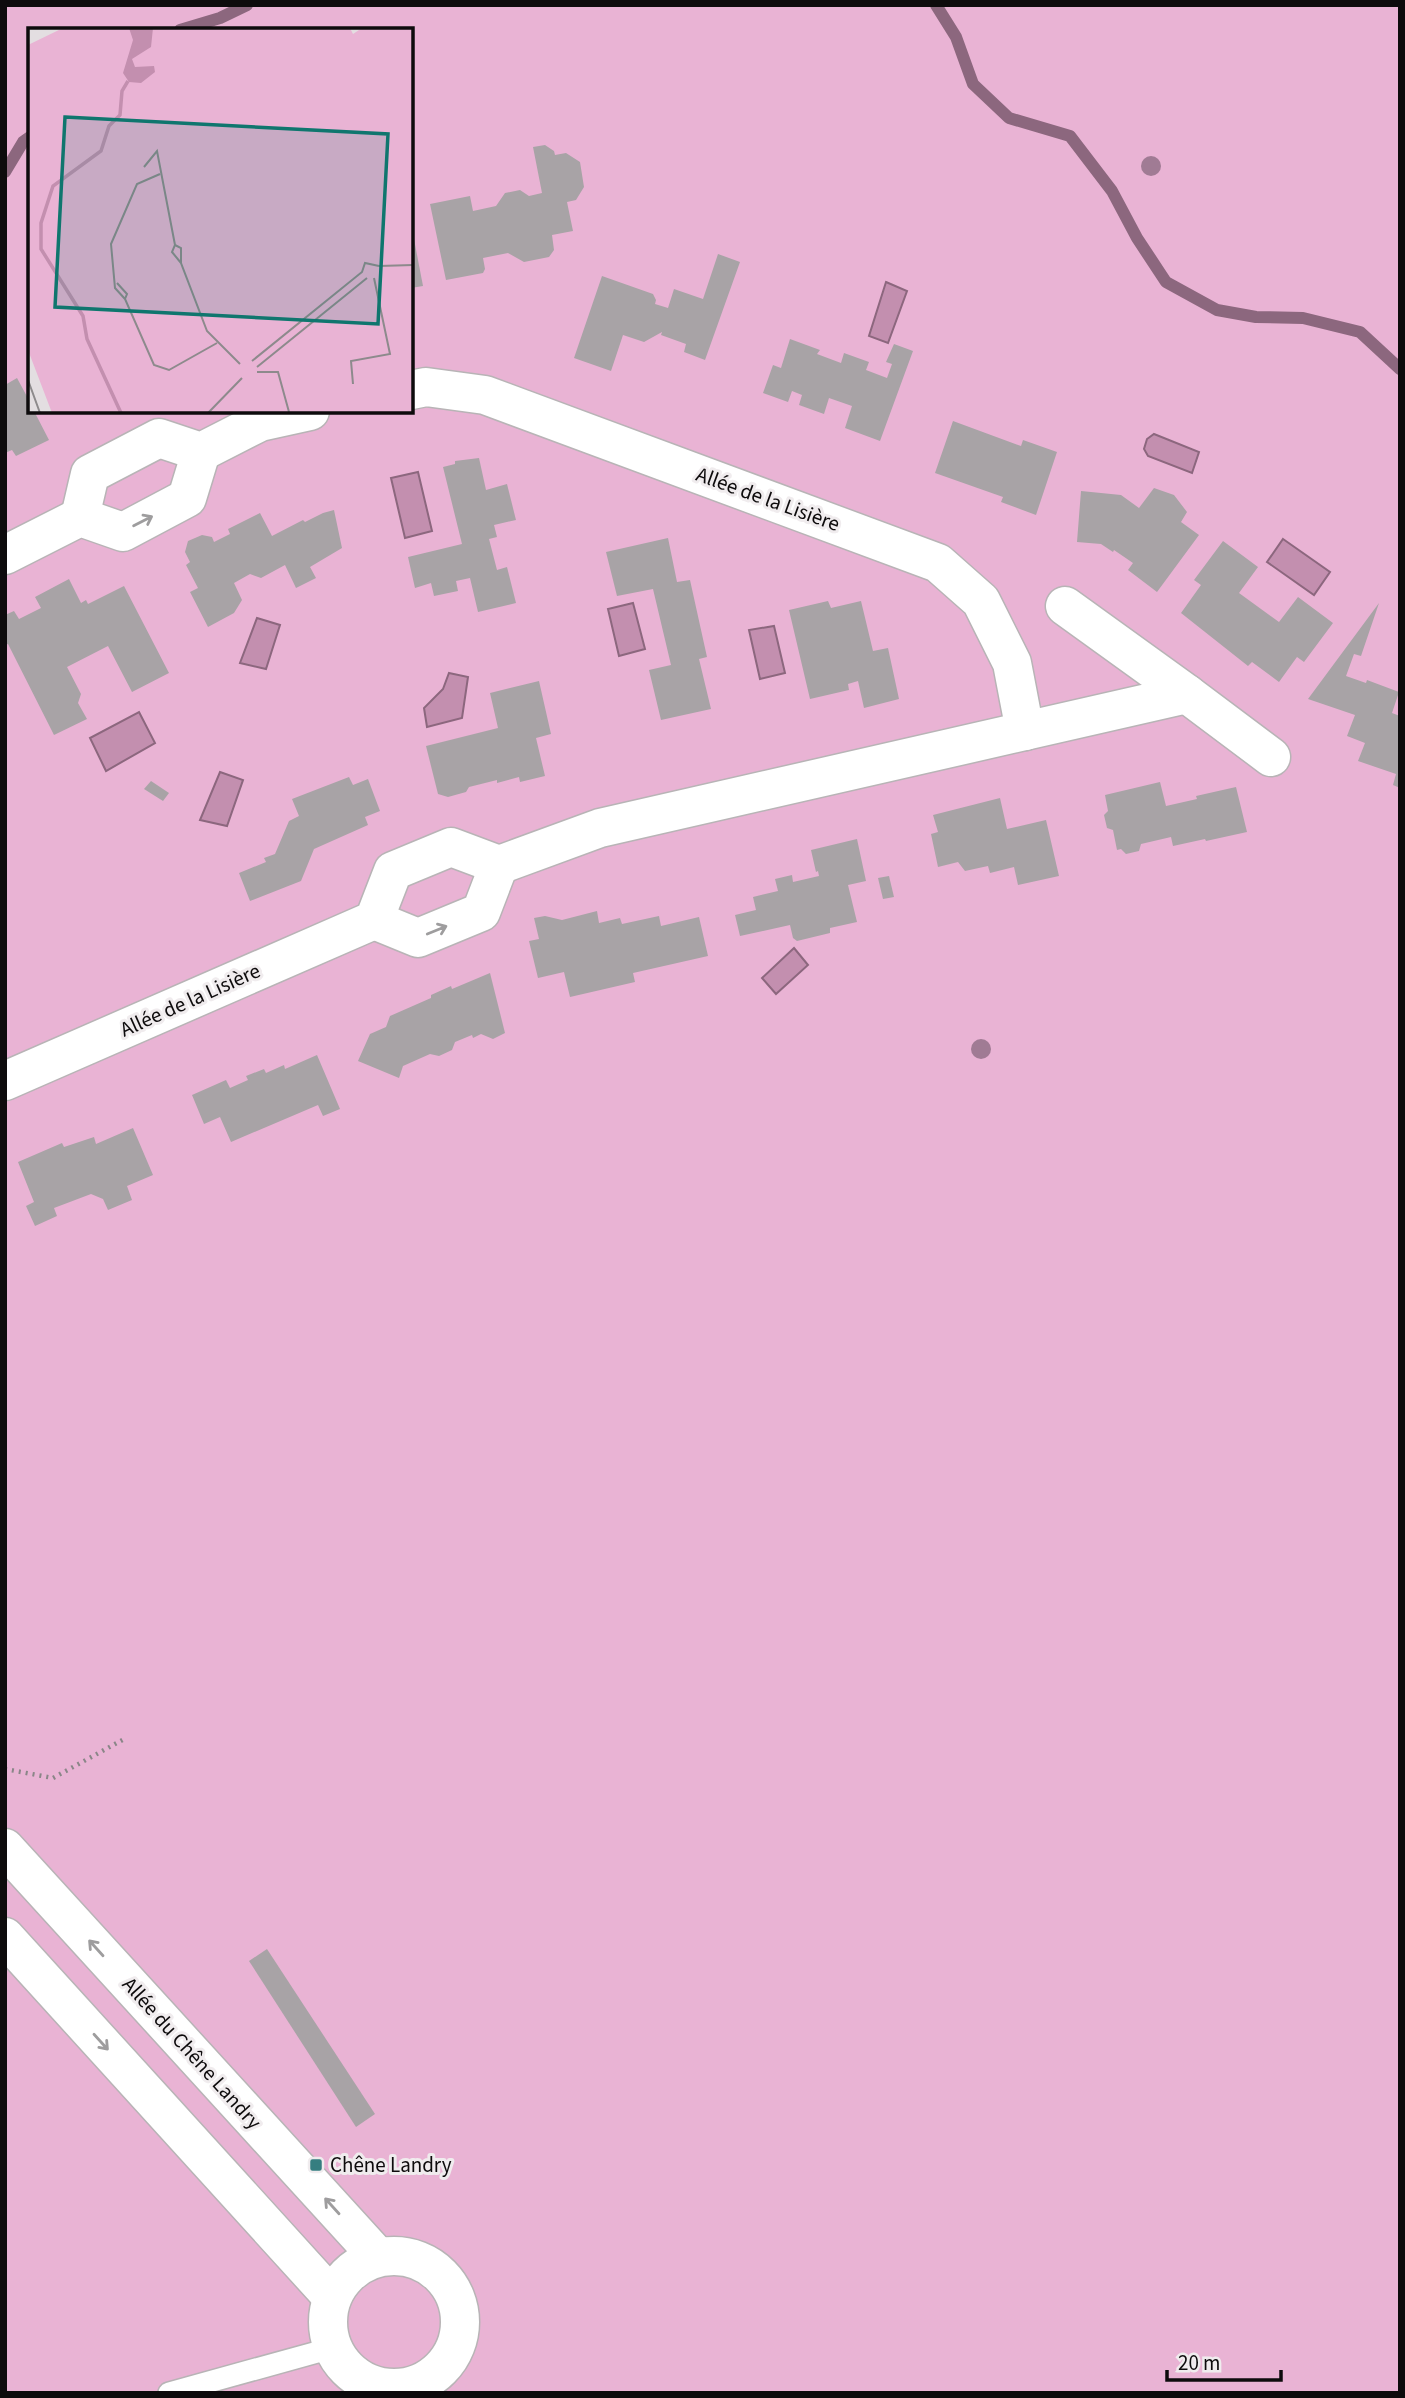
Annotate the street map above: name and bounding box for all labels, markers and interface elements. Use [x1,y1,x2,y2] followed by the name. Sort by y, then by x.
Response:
[28,28,413,413] inset map
[692,459,844,539] street label: Allée de la Lisière
[132,514,153,528] one-way arrow
[426,923,448,936] one-way arrow
[115,956,265,1044] street label: Allée de la Lisière
[88,1939,104,1957] one-way arrow
[115,1970,269,2136] street label: Allée du Chêne Landry
[92,2033,109,2050] one-way arrow
[330,2150,452,2180] place label: Chêne Landry
[308,2157,324,2173] marker: Chêne Landry
[324,2197,340,2215] one-way arrow
[1167,2338,1281,2382] scale bar
[1178,2348,1220,2378] text: 20 m

